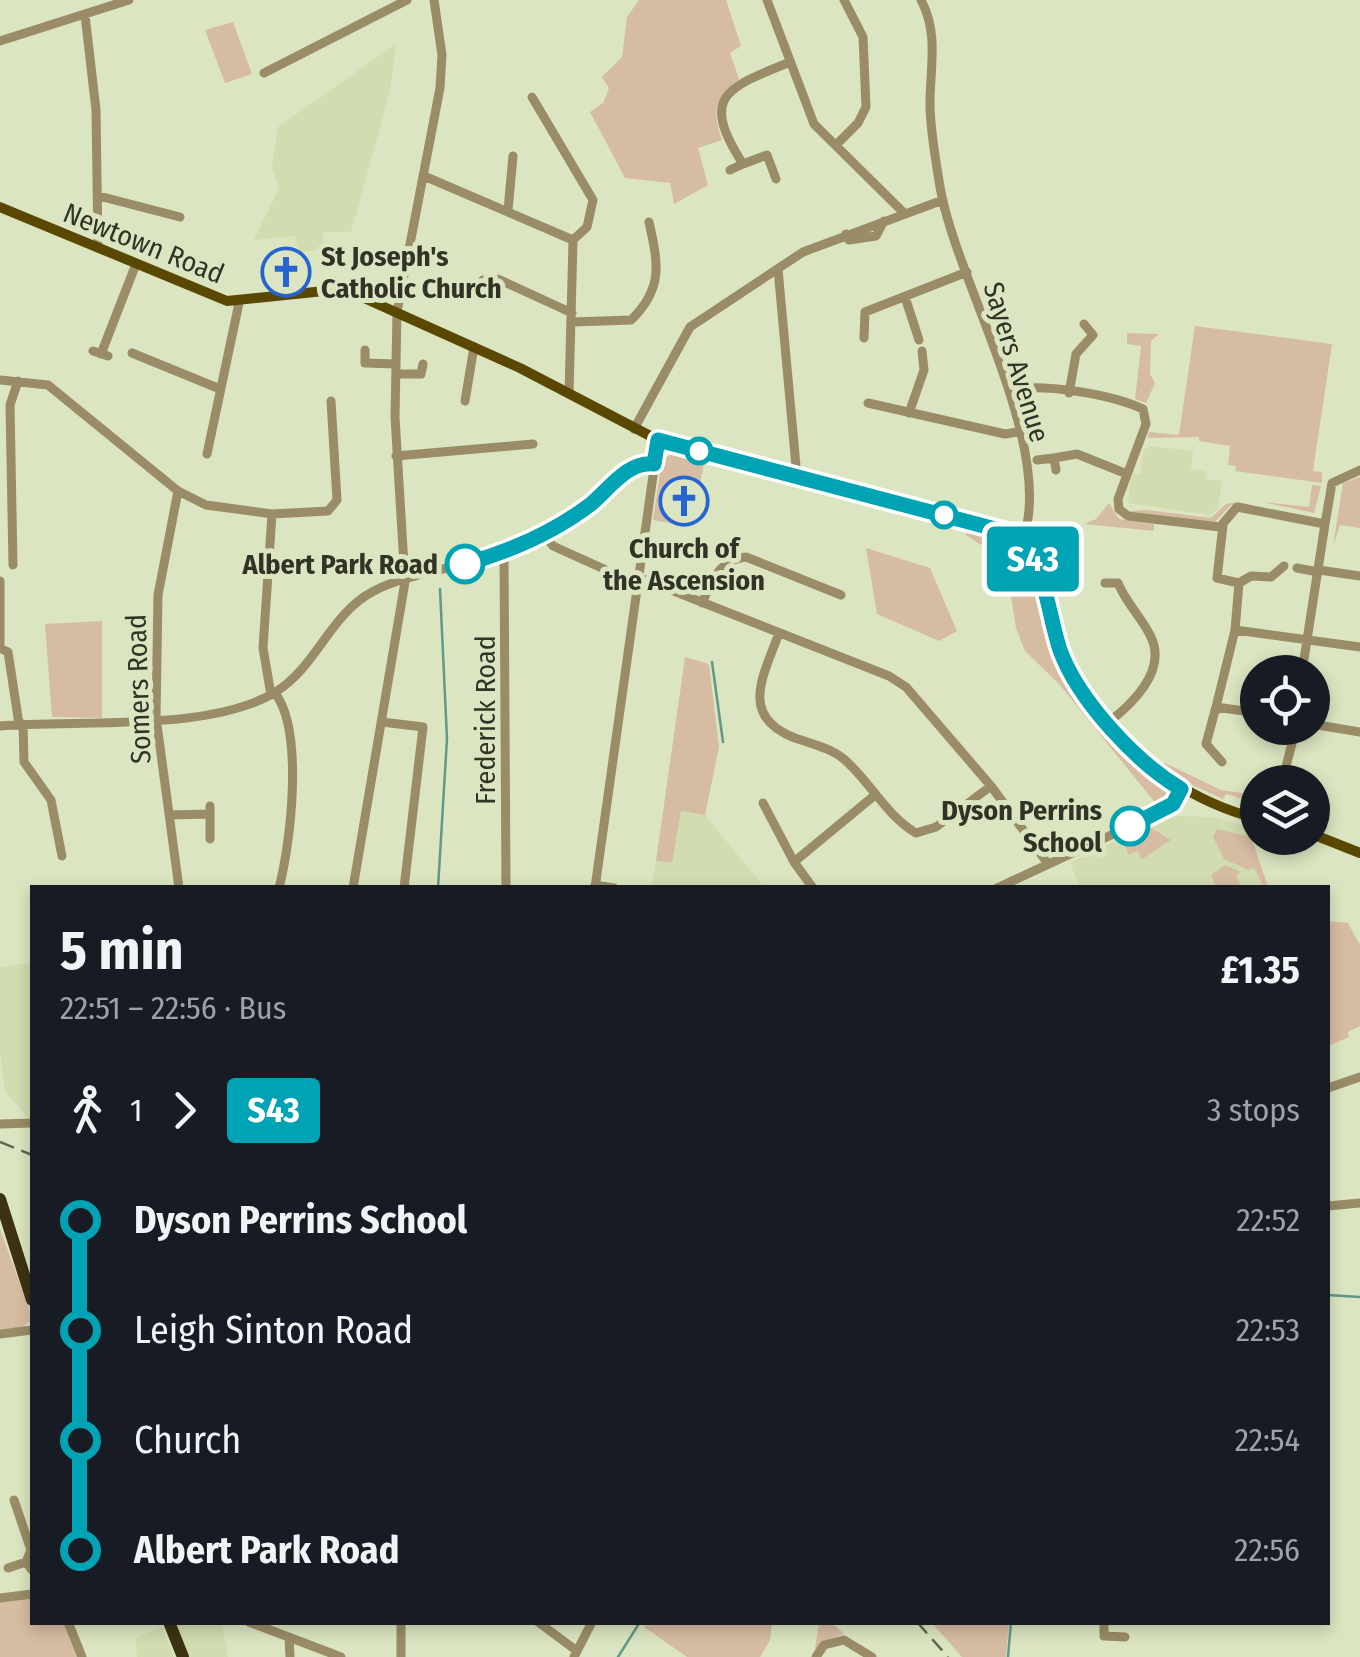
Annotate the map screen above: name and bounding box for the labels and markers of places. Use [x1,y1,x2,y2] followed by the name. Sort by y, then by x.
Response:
[321,240,502,305] place label: St Joseph's Catholic Church
[260,246,312,298] church icon: St Joseph's Catholic Church
[686,438,712,464] unlabelled marker
[658,475,710,527] church icon: Church of the Ascension
[931,502,957,528] unlabelled marker
[603,532,765,597] place label: Church of the Ascension
[446,545,484,583] marker: Albert Park Road
[241,548,438,581] place label: Albert Park Road
[941,794,1102,859] place label: Dyson Perrins School
[1111,807,1149,845] marker: Dyson Perrins School

